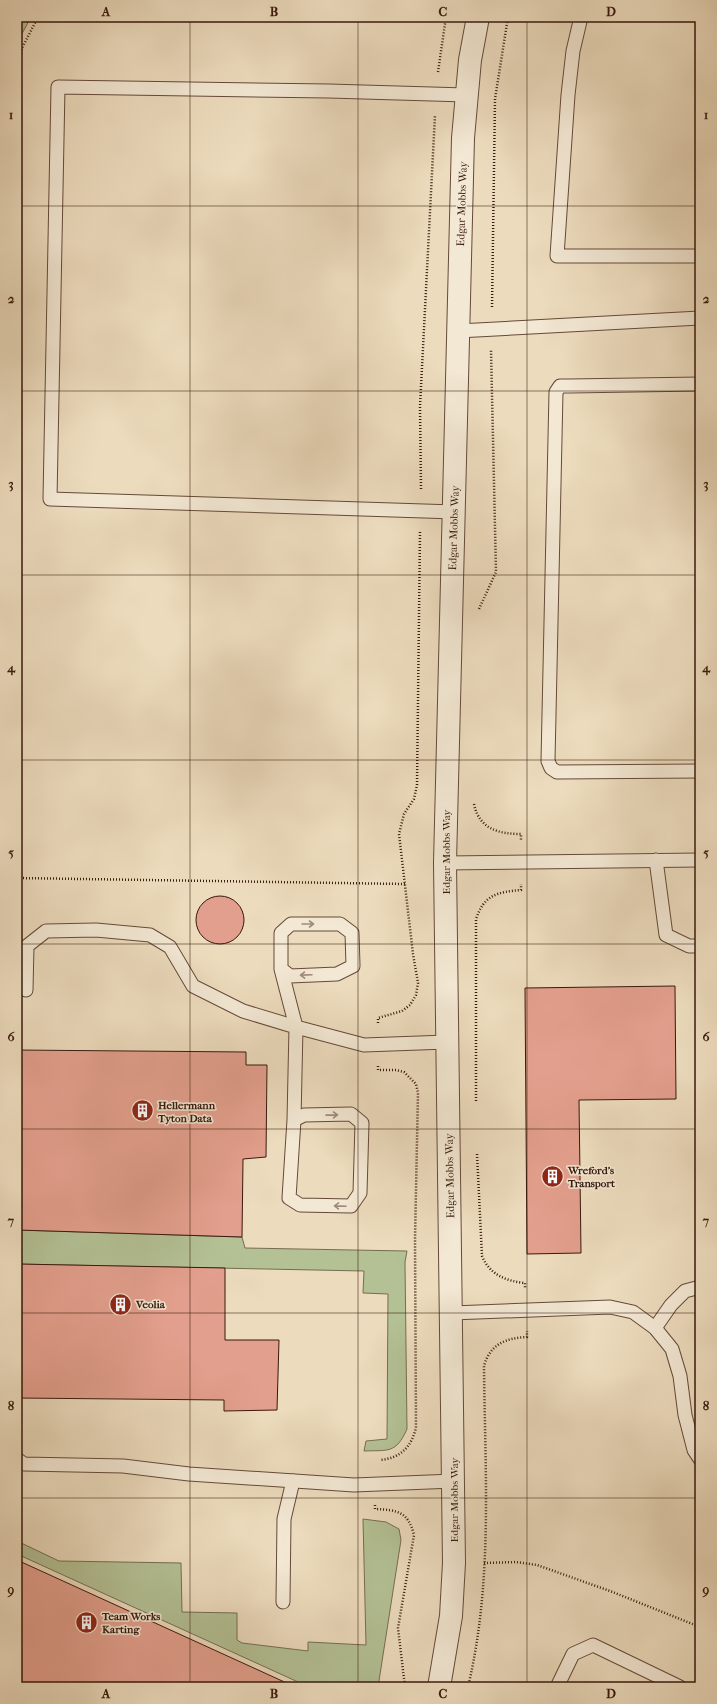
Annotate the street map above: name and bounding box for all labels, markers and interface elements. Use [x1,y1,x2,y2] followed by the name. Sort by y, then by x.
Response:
[101,4,111,19] text: A
[270,4,279,19] text: B
[439,4,448,19] text: C
[606,4,616,19] text: D
[9,107,14,122] text: 1
[704,107,709,122] text: 1
[454,160,470,247] street label: Edgar Mobbs Way
[8,291,15,306] text: 2
[703,291,710,306] text: 2
[8,476,14,492] text: 3
[703,476,709,492] text: 3
[446,484,462,571] street label: Edgar Mobbs Way
[6,660,16,676] text: 4
[701,660,711,676] text: 4
[440,808,453,894] street label: Edgar Mobbs Way
[8,845,14,860] text: 5
[703,845,709,860] text: 5
[301,920,314,928] one-way arrow
[300,971,313,979] one-way arrow
[7,1029,15,1044] text: 6
[702,1029,710,1044] text: 6
[129,1098,155,1124] building icon: Hellermann Tyton Data
[157,1099,216,1125] place label: Hellermann Tyton Data
[325,1111,338,1118] one-way arrow
[443,1132,457,1219] street label: Edgar Mobbs Way
[540,1163,566,1189] building icon: Wreford's Transport
[567,1164,616,1190] place label: Wreford's Transport
[334,1202,347,1210] one-way arrow
[7,1213,15,1228] text: 7
[702,1213,710,1228] text: 7
[108,1291,134,1317] building icon: Veolia
[135,1298,166,1311] place label: Veolia
[8,1398,15,1413] text: 8
[703,1398,710,1413] text: 8
[448,1456,461,1542] street label: Edgar Mobbs Way
[7,1582,15,1598] text: 9
[702,1582,710,1598] text: 9
[73,1609,99,1635] building icon: Team Works Karting
[101,1610,160,1636] place label: Team Works Karting
[101,1686,111,1701] text: A
[270,1686,279,1701] text: B
[439,1686,448,1701] text: C
[606,1686,616,1701] text: D

